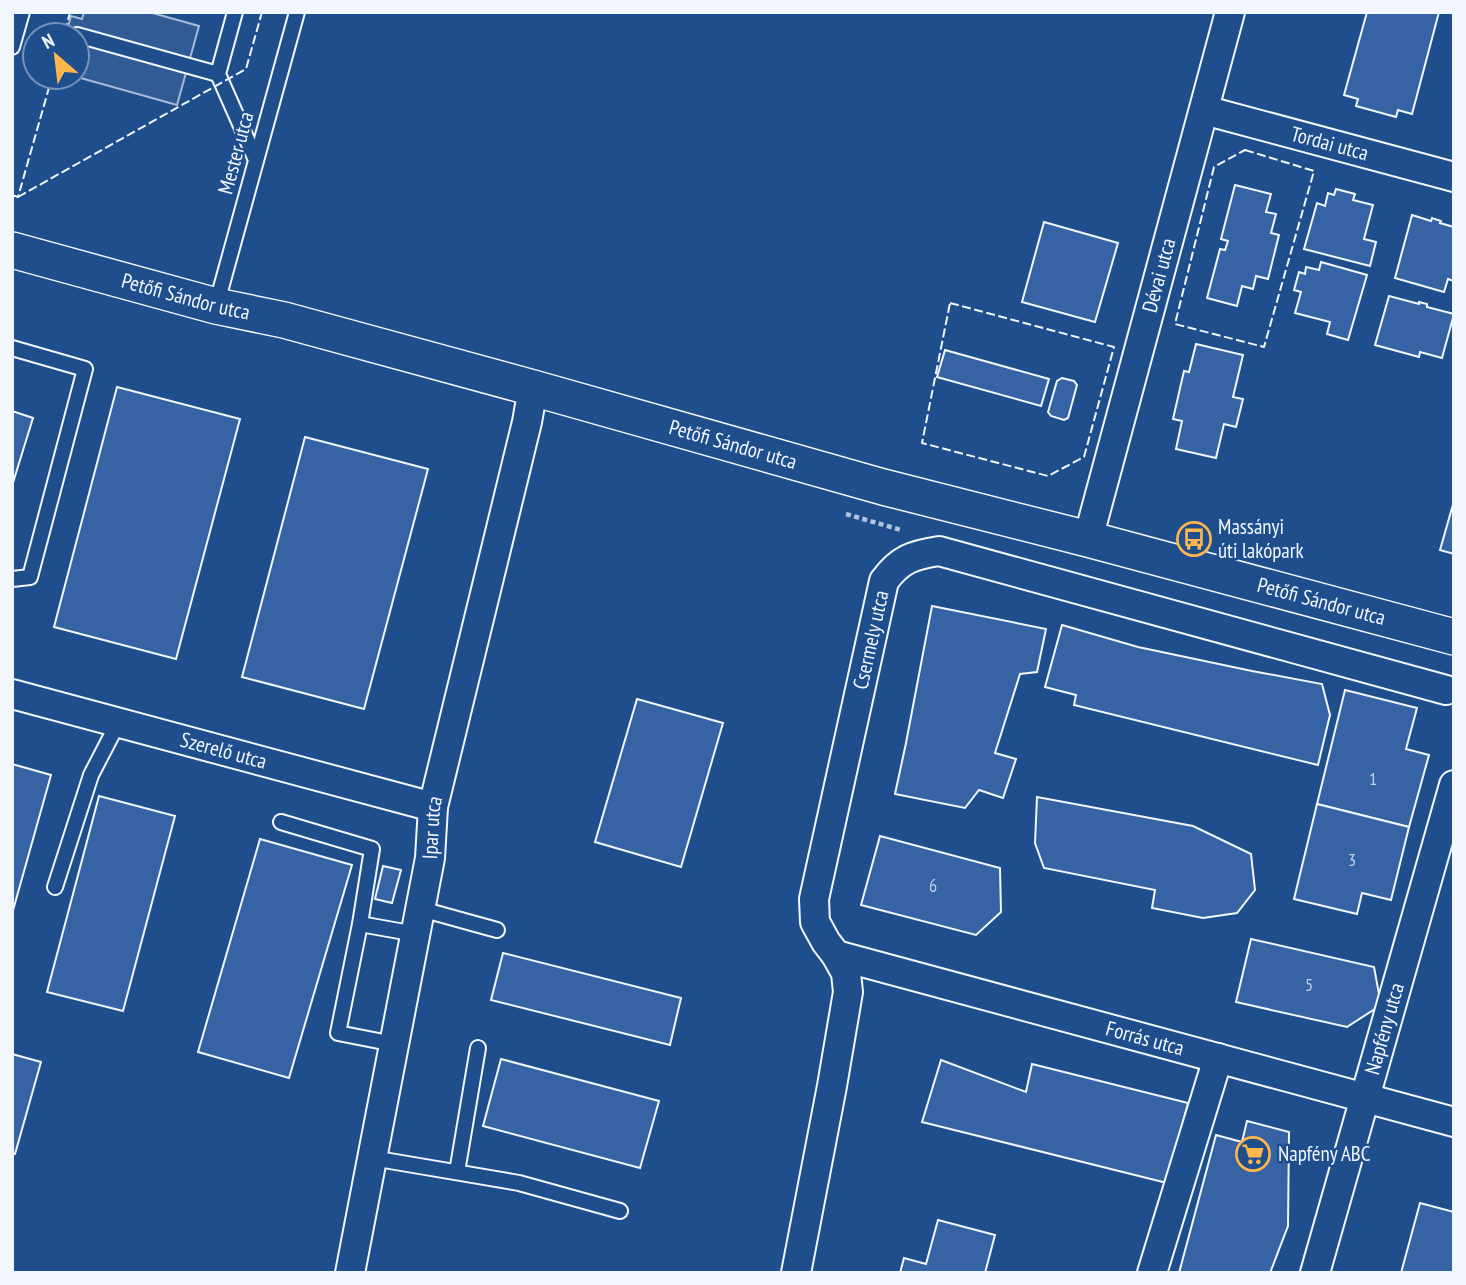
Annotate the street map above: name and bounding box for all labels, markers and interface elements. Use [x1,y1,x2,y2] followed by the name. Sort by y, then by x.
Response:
[21,21,91,91] north arrow
[38,28,58,54] text: N
[212,109,259,197] street label: Mester utca
[1288,120,1371,166] street label: Tordai utca
[1136,235,1181,315] street label: Dévai utca
[119,267,252,326] street label: Petőfi Sándor utca
[666,413,800,475] street label: Petőfi Sándor utca
[1218,513,1304,564] place label: Massányi úti lakópark
[1175,520,1213,558] bus stop icon: Massányi úti lakópark
[1255,571,1389,631] street label: Petőfi Sándor utca
[847,588,895,692] street label: Csermely utca
[177,726,270,775] street label: Szerelő utca
[1369,767,1377,790] house number: 1
[416,793,448,860] street label: Ipar utca
[1348,848,1356,871] house number: 3
[929,874,937,897] house number: 6
[1305,973,1313,996] house number: 5
[1358,980,1410,1078] street label: Napfény utca
[1103,1015,1187,1061] street label: Forrás utca
[1234,1135,1272,1173] supermarket icon: Napfény ABC
[1278,1140,1371,1167] place label: Napfény ABC

